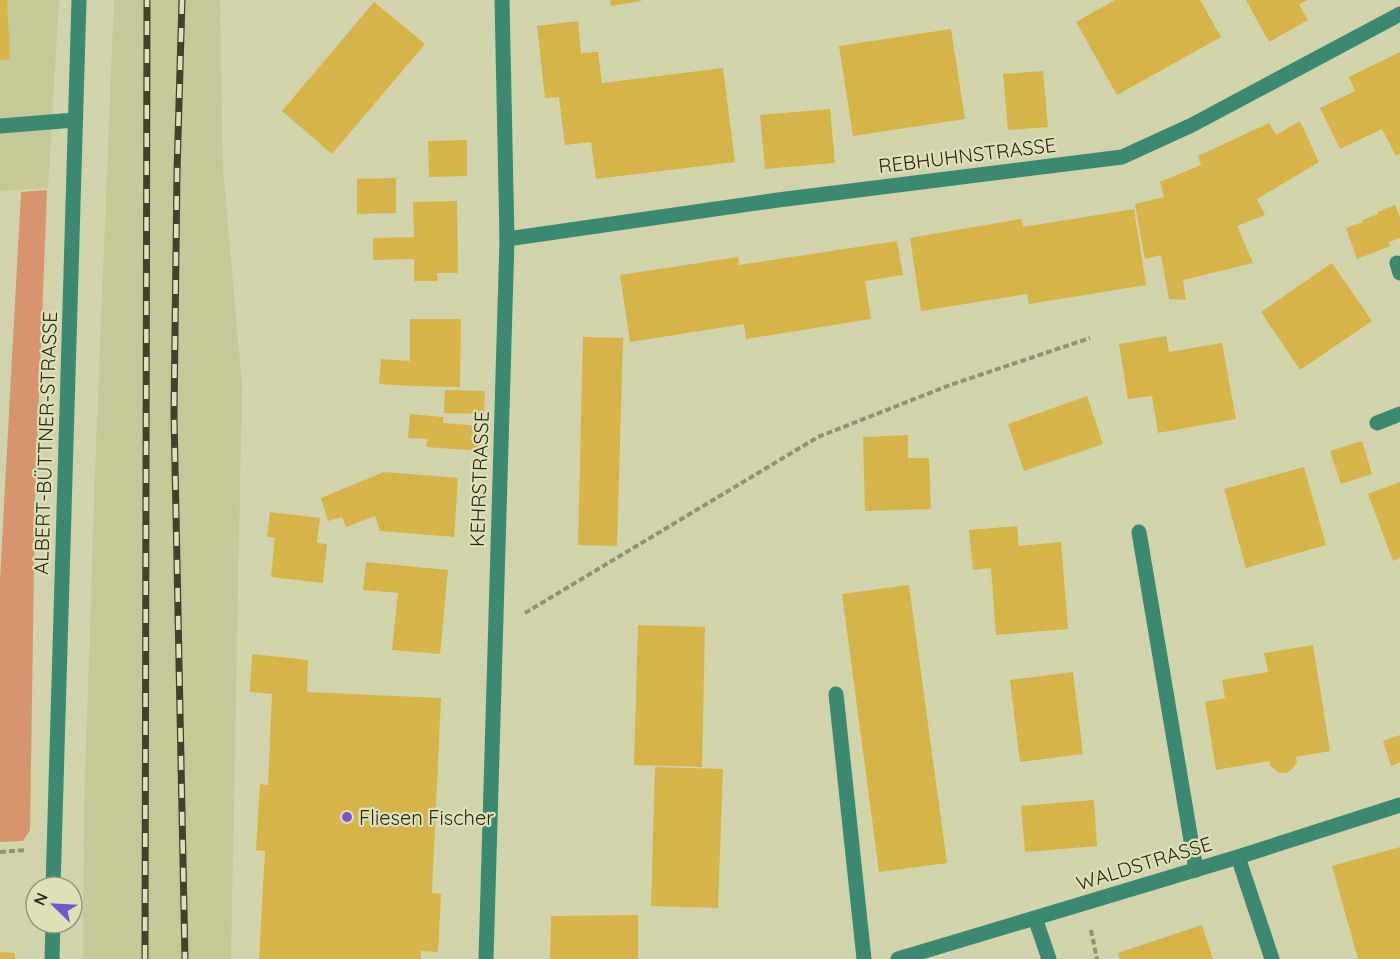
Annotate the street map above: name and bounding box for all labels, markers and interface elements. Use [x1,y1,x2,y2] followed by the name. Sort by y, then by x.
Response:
[877,132,1057,178] street label: REBHUHNSTRASSE
[28,311,62,575] street label: ALBERT-BÜTTNER-STRASSE
[464,411,494,547] street label: KEHRSTRASSE
[359,805,494,830] place label: Fliesen Fischer
[340,810,354,824] marker: Fliesen Fischer
[1073,831,1215,895] street label: WALDSTRASSE
[24,875,84,935] north arrow
[29,889,52,908] text: N

